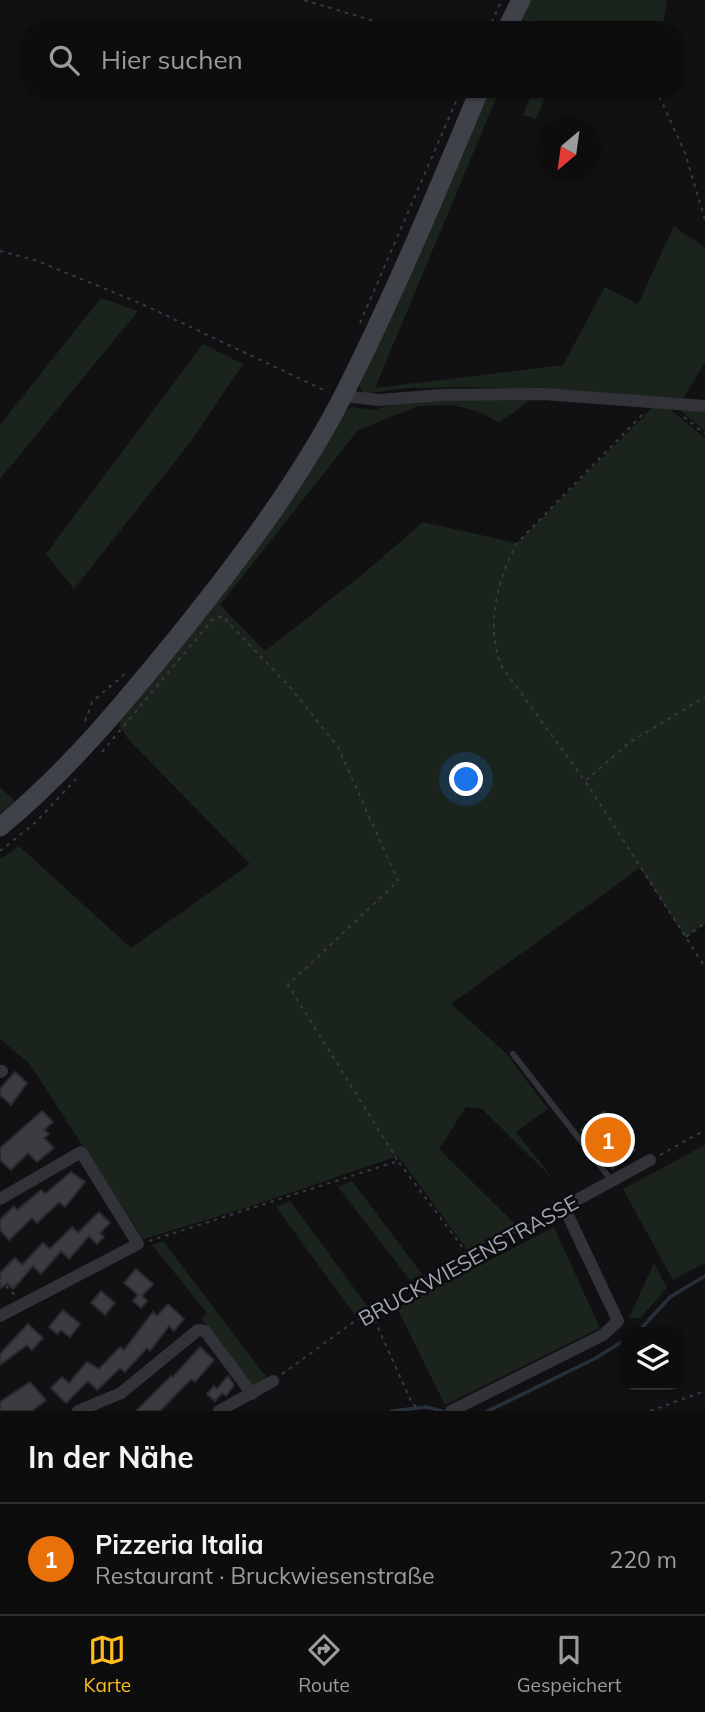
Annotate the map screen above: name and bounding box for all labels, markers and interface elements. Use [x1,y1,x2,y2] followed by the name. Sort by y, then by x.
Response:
[21,21,684,98] search box
[45,41,83,79] icon: search
[101,43,243,76] text: Hier suchen
[537,119,600,182] north arrow
[449,762,483,796] your location
[585,1114,631,1166] pin: 1
[354,1189,582,1331] street label: BRUCKWIESENSTRASSE
[621,1327,684,1390] map controls
[621,1327,684,1390] button: layers
[28,1438,194,1476] text: In der Nähe
[95,1528,264,1561] text: Pizzeria Italia
[44,1545,58,1574] text: 1
[609,1545,677,1574] text: 220 m
[95,1561,434,1590] text: Restaurant · Bruckwiesenstraße
[83,1631,131,1697] tab: Karte
[298,1631,350,1697] tab: Route
[517,1631,622,1697] tab: Gespeichert

